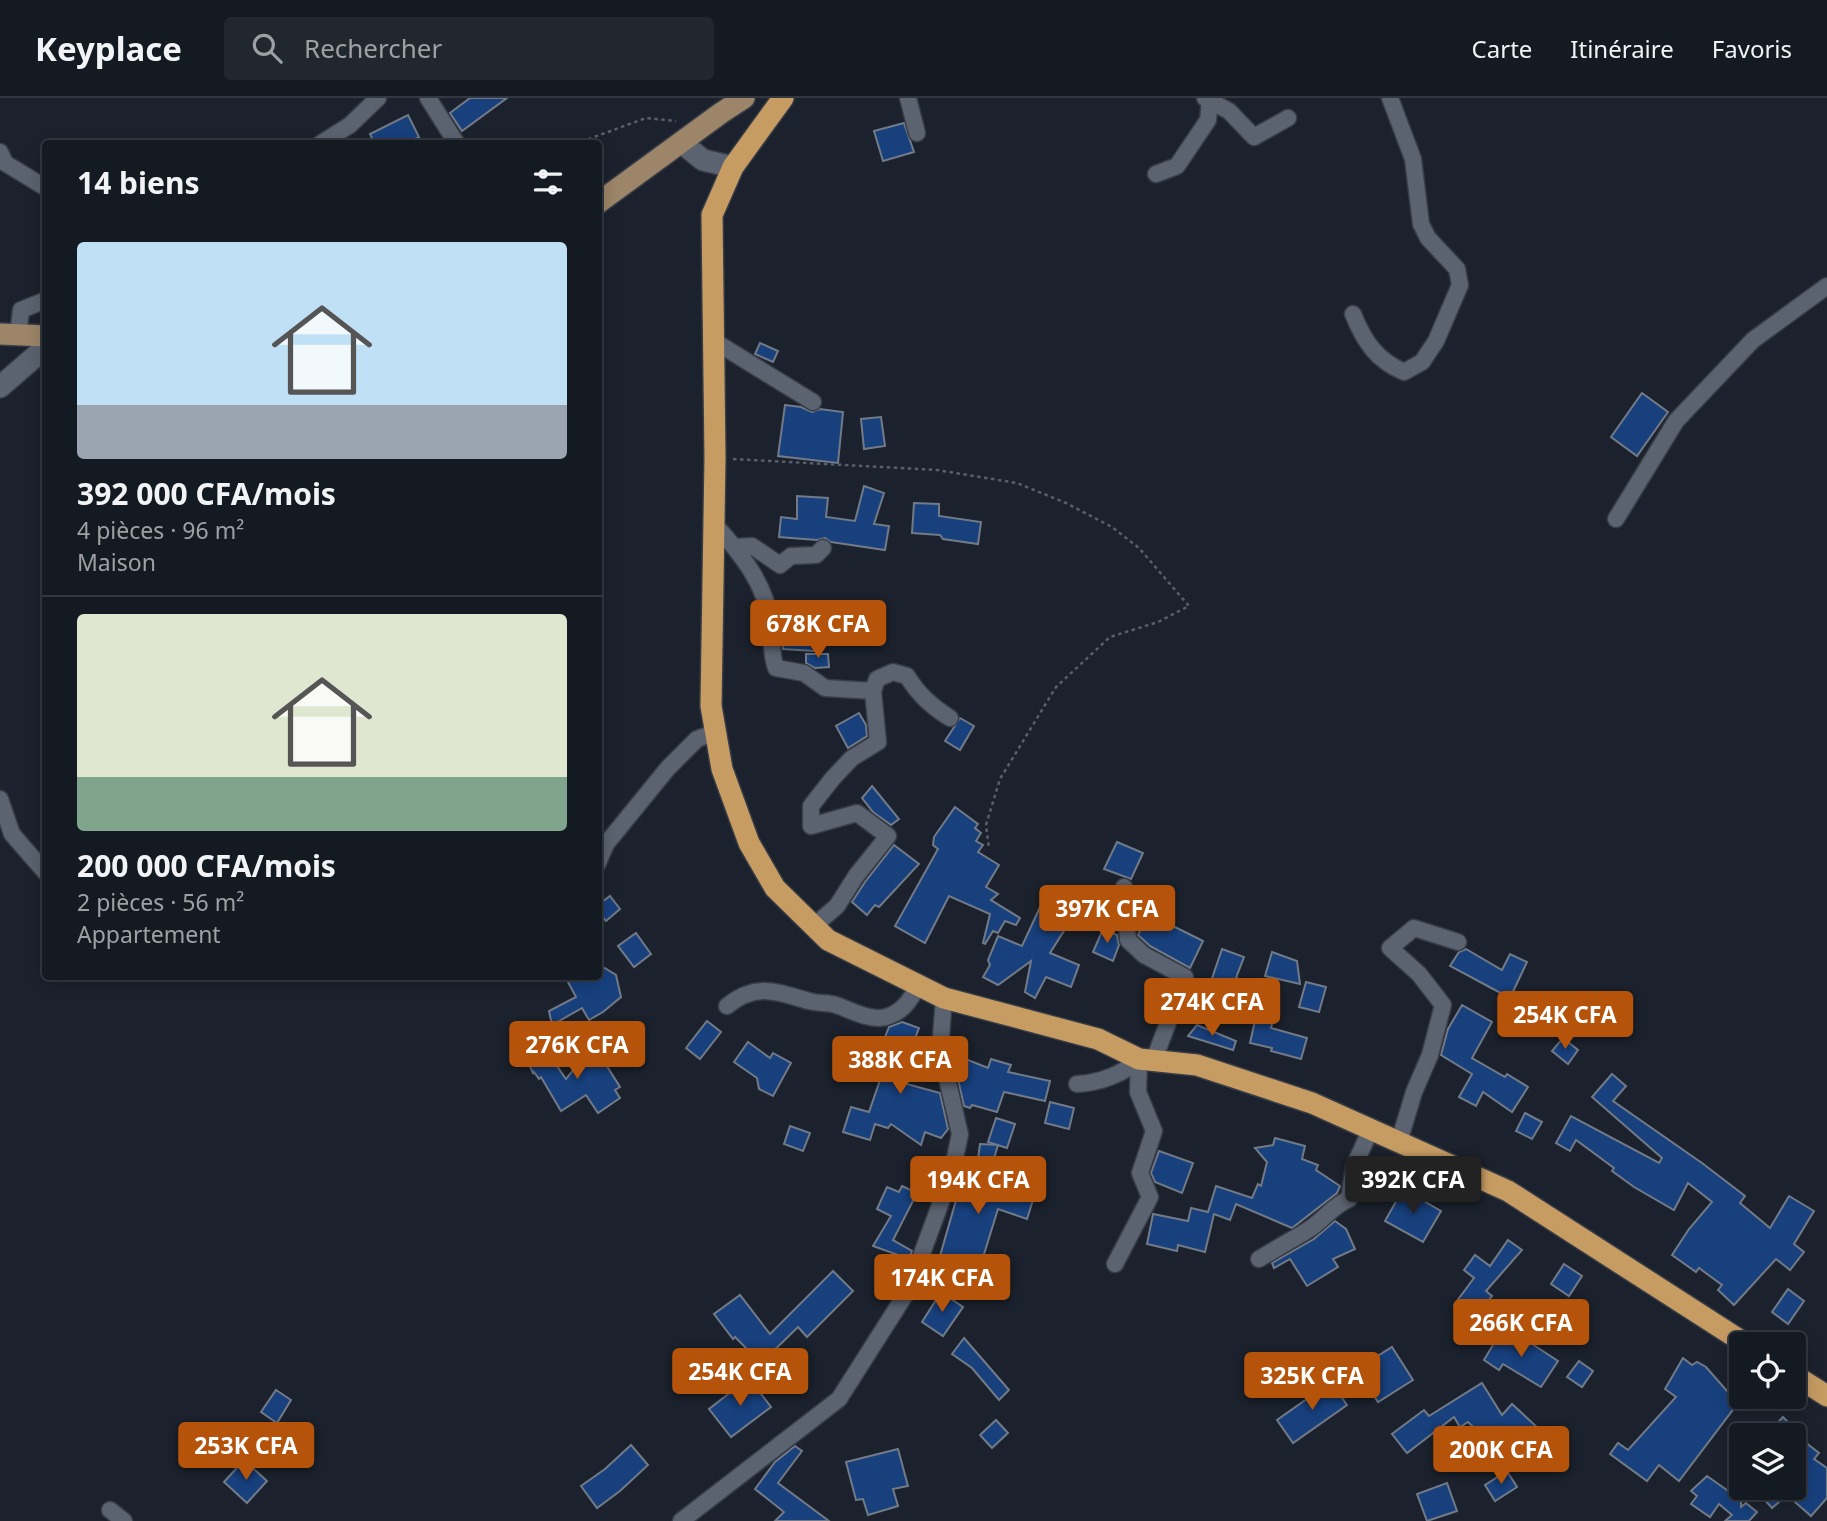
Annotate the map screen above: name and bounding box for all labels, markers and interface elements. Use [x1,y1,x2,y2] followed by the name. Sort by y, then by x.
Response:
[224,17,714,80] search box
[35,26,182,71] text: Keyplace
[248,29,286,67] icon: search
[304,30,442,66] text: Rechercher
[1472,32,1532,65] text: Carte
[1570,32,1674,65] text: Itinéraire
[1712,32,1792,65] text: Favoris
[77,162,200,203] text: 14 biens
[529,163,567,201] icon: filters
[259,287,385,413] icon: home
[77,473,336,514] text: 392 000 CFA/mois
[77,514,244,546] text: 4 pièces · 96 m²
[77,546,156,578] text: Maison
[746,601,890,660] pin: 678K CFA
[766,607,870,639] text: 678K CFA
[259,659,385,785] icon: home
[77,845,336,886] text: 200 000 CFA/mois
[77,886,244,918] text: 2 pièces · 56 m²
[1035,886,1179,945] pin: 397K CFA
[1055,892,1159,924] text: 397K CFA
[77,918,221,950] text: Appartement
[1140,978,1284,1038] pin: 274K CFA
[1160,985,1264,1017] text: 274K CFA
[1493,992,1637,1051] pin: 254K CFA
[1513,998,1617,1030] text: 254K CFA
[505,1021,649,1081] pin: 276K CFA
[525,1028,629,1060] text: 276K CFA
[828,1037,972,1096] pin: 388K CFA
[848,1043,952,1075] text: 388K CFA
[906,1156,1050,1216] pin: 194K CFA
[1341,1156,1485,1216] pin: 392K CFA
[926,1163,1030,1195] text: 194K CFA
[1361,1163,1465,1195] text: 392K CFA
[870,1254,1014,1314] pin: 174K CFA
[890,1261,994,1293] text: 174K CFA
[1449,1300,1593,1359] pin: 266K CFA
[1469,1306,1573,1338] text: 266K CFA
[1729,1332,1806,1500] map controls
[1729,1332,1806,1409] button: locate
[668,1348,812,1408] pin: 254K CFA
[1240,1352,1384,1412] pin: 325K CFA
[688,1355,792,1387] text: 254K CFA
[1260,1359,1364,1391] text: 325K CFA
[174,1422,318,1482] pin: 253K CFA
[1729,1423,1806,1500] button: layers
[1429,1426,1573,1486] pin: 200K CFA
[194,1429,298,1461] text: 253K CFA
[1449,1433,1553,1465] text: 200K CFA

